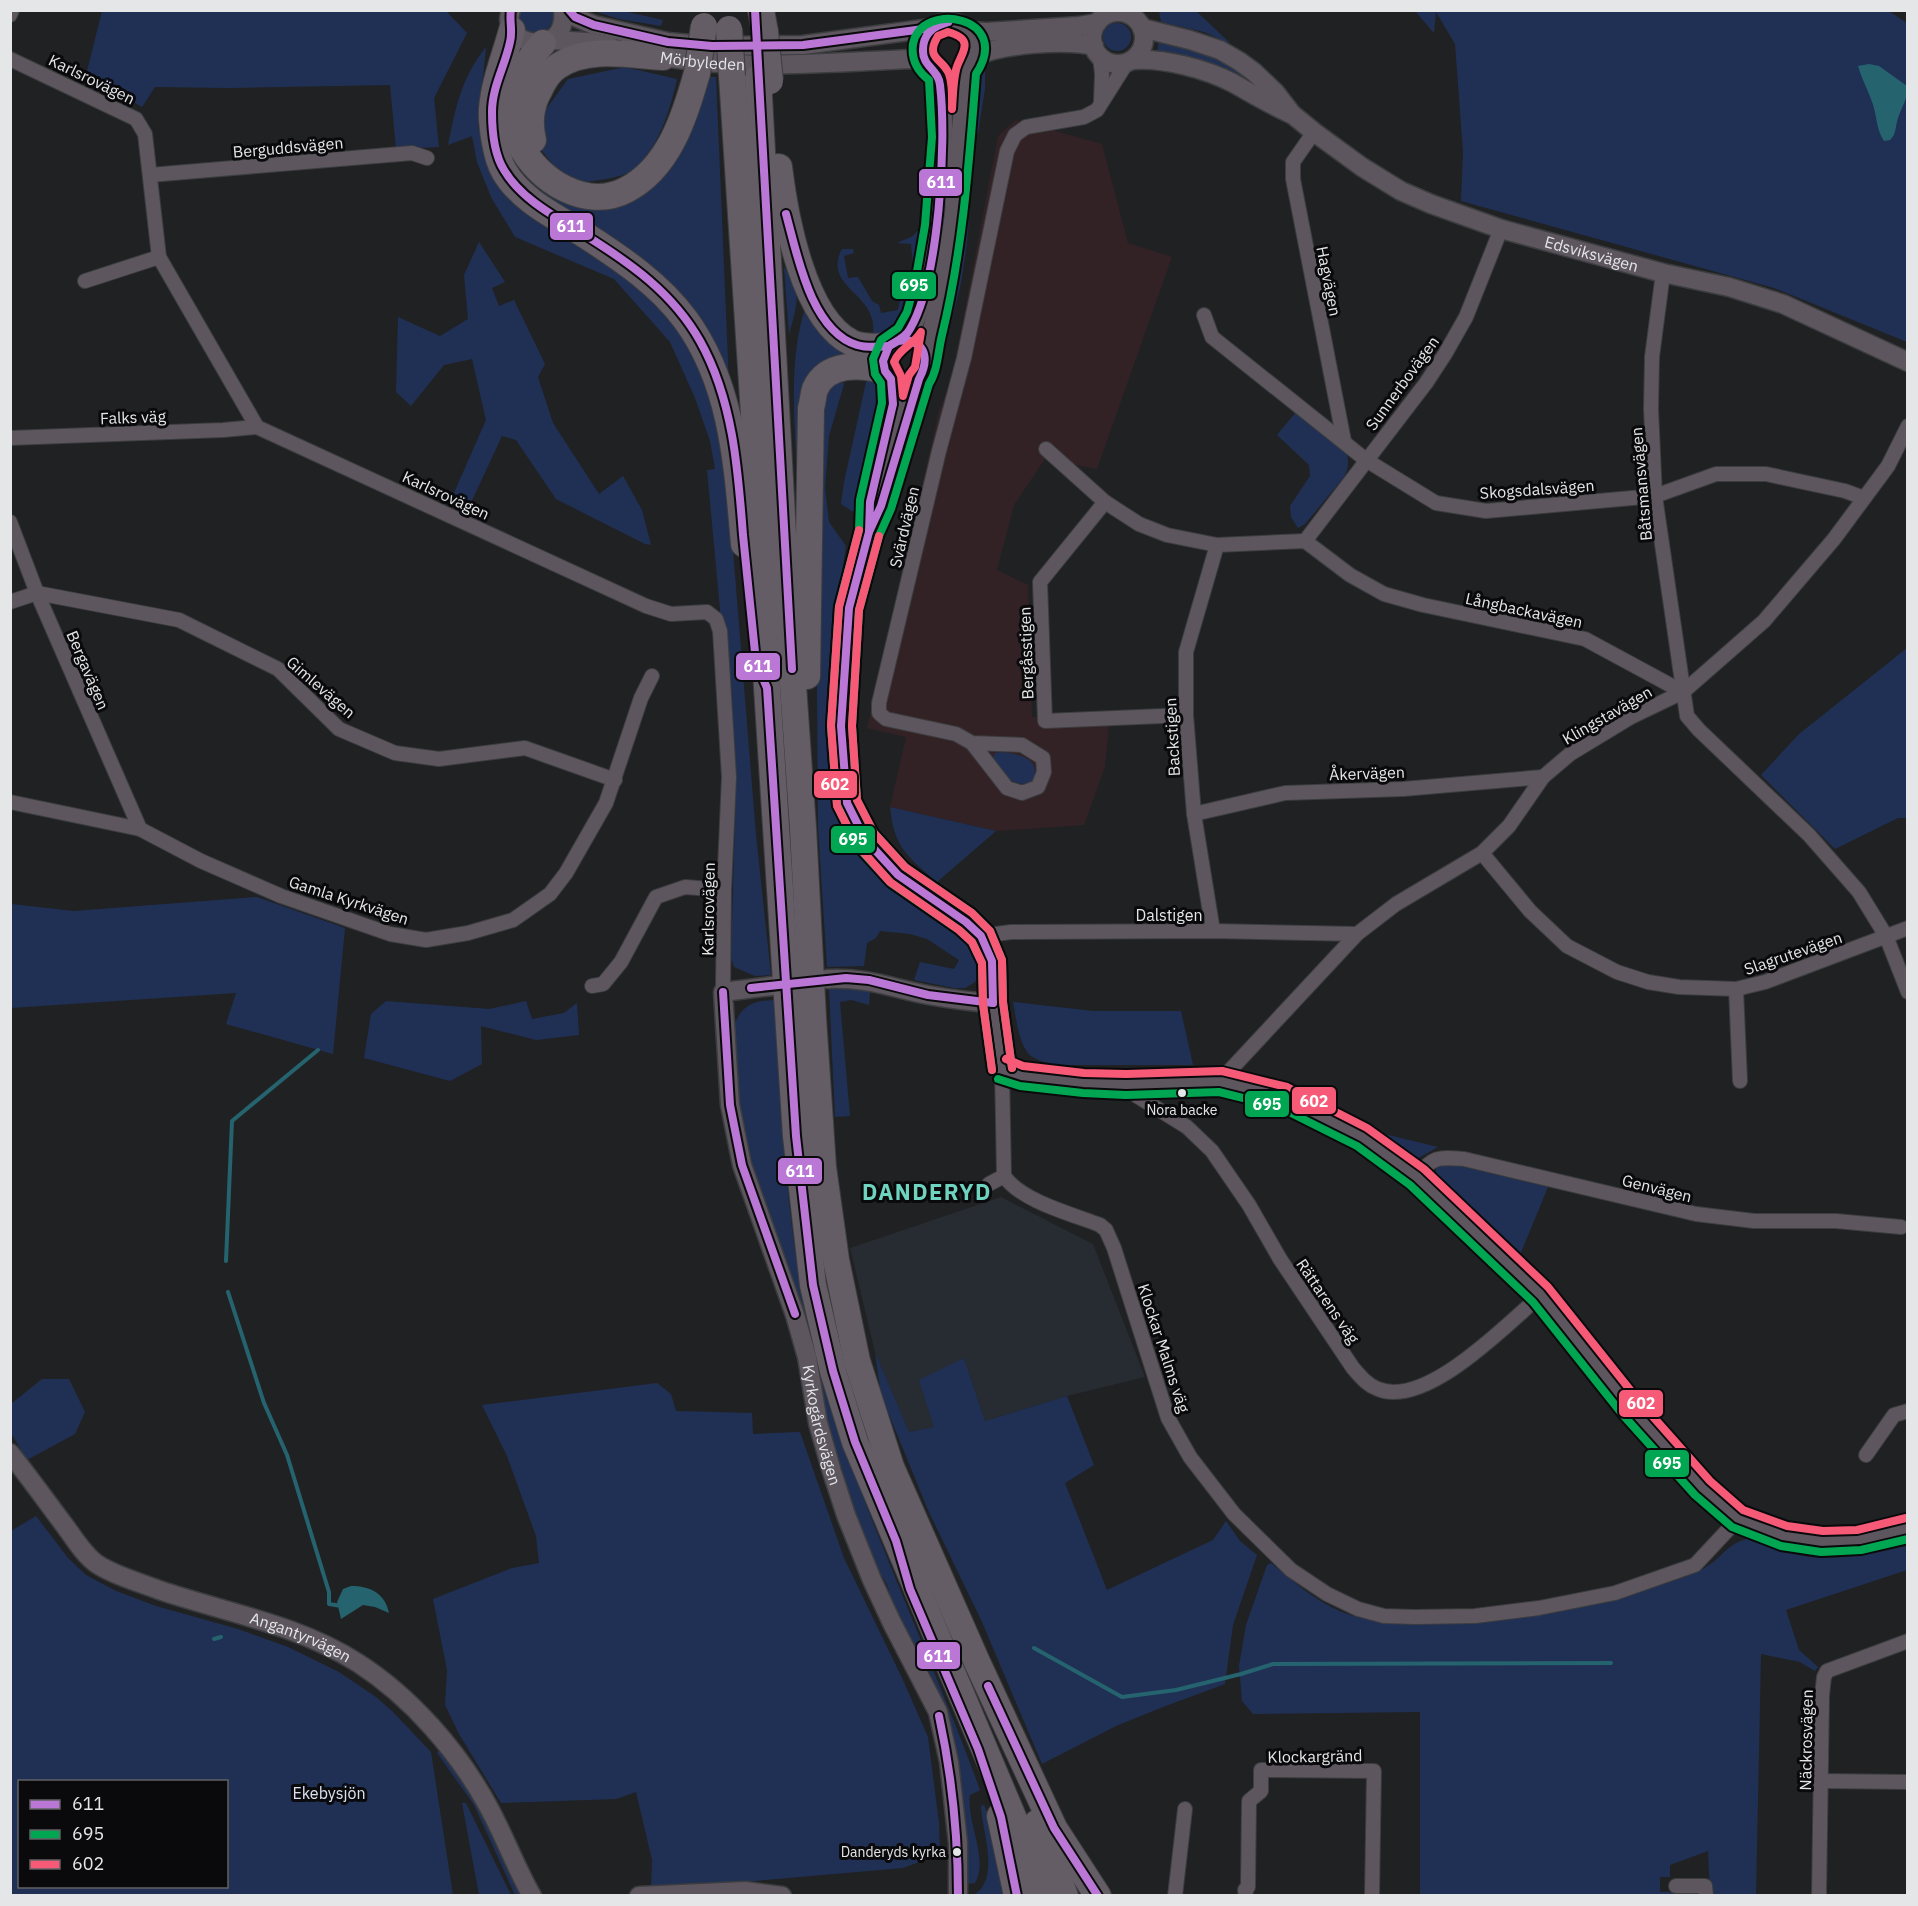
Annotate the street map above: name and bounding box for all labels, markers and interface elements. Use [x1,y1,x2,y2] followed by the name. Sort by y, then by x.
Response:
[659,47,745,74] street label: Mörbyleden
[46,49,138,109] street label: Karlsrovägen
[232,132,344,162] street label: Berguddsvägen
[918,168,963,197] line badge: 611
[927,172,956,192] text: 611
[549,212,594,241] line badge: 611
[557,216,586,236] text: 611
[1543,231,1641,276] street label: Edsviksvägen
[1312,244,1346,318] street label: Hagvägen
[891,271,937,300] line badge: 695
[900,275,929,295] text: 695
[1361,332,1443,434] street label: Sunnerbovägen
[100,406,167,428] street label: Falks väg
[1626,426,1656,542] street label: Båtsmansvägen
[399,466,493,524] street label: Karlsrovägen
[1479,475,1595,503] street label: Skogsdalsvägen
[885,484,923,570] street label: Svärdvägen
[1464,588,1584,632] street label: Långbackavägen
[1014,606,1038,700] street label: Bergåsstigen
[62,627,114,713] street label: Bergavägen
[283,652,359,722] street label: Gimlevägen
[735,652,781,681] line badge: 611
[744,656,773,676] text: 611
[1559,681,1655,749] street label: Klingstavägen
[1160,697,1184,777] street label: Backstigen
[1329,761,1405,784] street label: Åkervägen
[813,770,858,799] line badge: 602
[821,774,849,794] text: 602
[830,825,876,854] line badge: 695
[839,829,868,849] text: 695
[697,862,719,956] street label: Karlsrovägen
[287,871,411,929] street label: Gamla Kyrkvägen
[1135,905,1203,925] street label: Dalstigen
[1741,927,1845,979] street label: Slagrutevägen
[1291,1086,1337,1115] line badge: 602
[1176,1087,1188,1099] marker: Nora backe
[1244,1090,1290,1118] line badge: 695
[1300,1091,1328,1111] text: 602
[1253,1094,1282,1114] text: 695
[1146,1101,1218,1119] place label: Nora backe
[777,1157,823,1185] line badge: 611
[786,1161,815,1181] text: 611
[1620,1170,1694,1206] street label: Genvägen
[862,1177,992,1206] district label: DANDERYD
[1292,1255,1364,1348] street label: Rättarens väg
[1134,1281,1194,1415] street label: Klockar Malms väg
[798,1363,846,1488] street label: Kyrkogårdsvägen
[1618,1389,1664,1418] line badge: 602
[1627,1393,1655,1413] text: 602
[1644,1449,1690,1478] line badge: 695
[1653,1453,1682,1473] text: 695
[248,1608,355,1667] street label: Angantyrvägen
[916,1641,961,1670] line badge: 611
[924,1646,953,1666] text: 611
[1795,1689,1817,1791] street label: Näckrosvägen
[1267,1745,1363,1767] street label: Klockargränd
[18,1780,228,1888] legend
[292,1783,366,1803] park label: Ekebysjön
[72,1792,104,1815] text: 611
[72,1822,104,1845] text: 695
[841,1843,947,1861] place label: Danderyds kyrka
[951,1846,963,1858] marker: Danderyds kyrka
[72,1852,104,1875] text: 602

